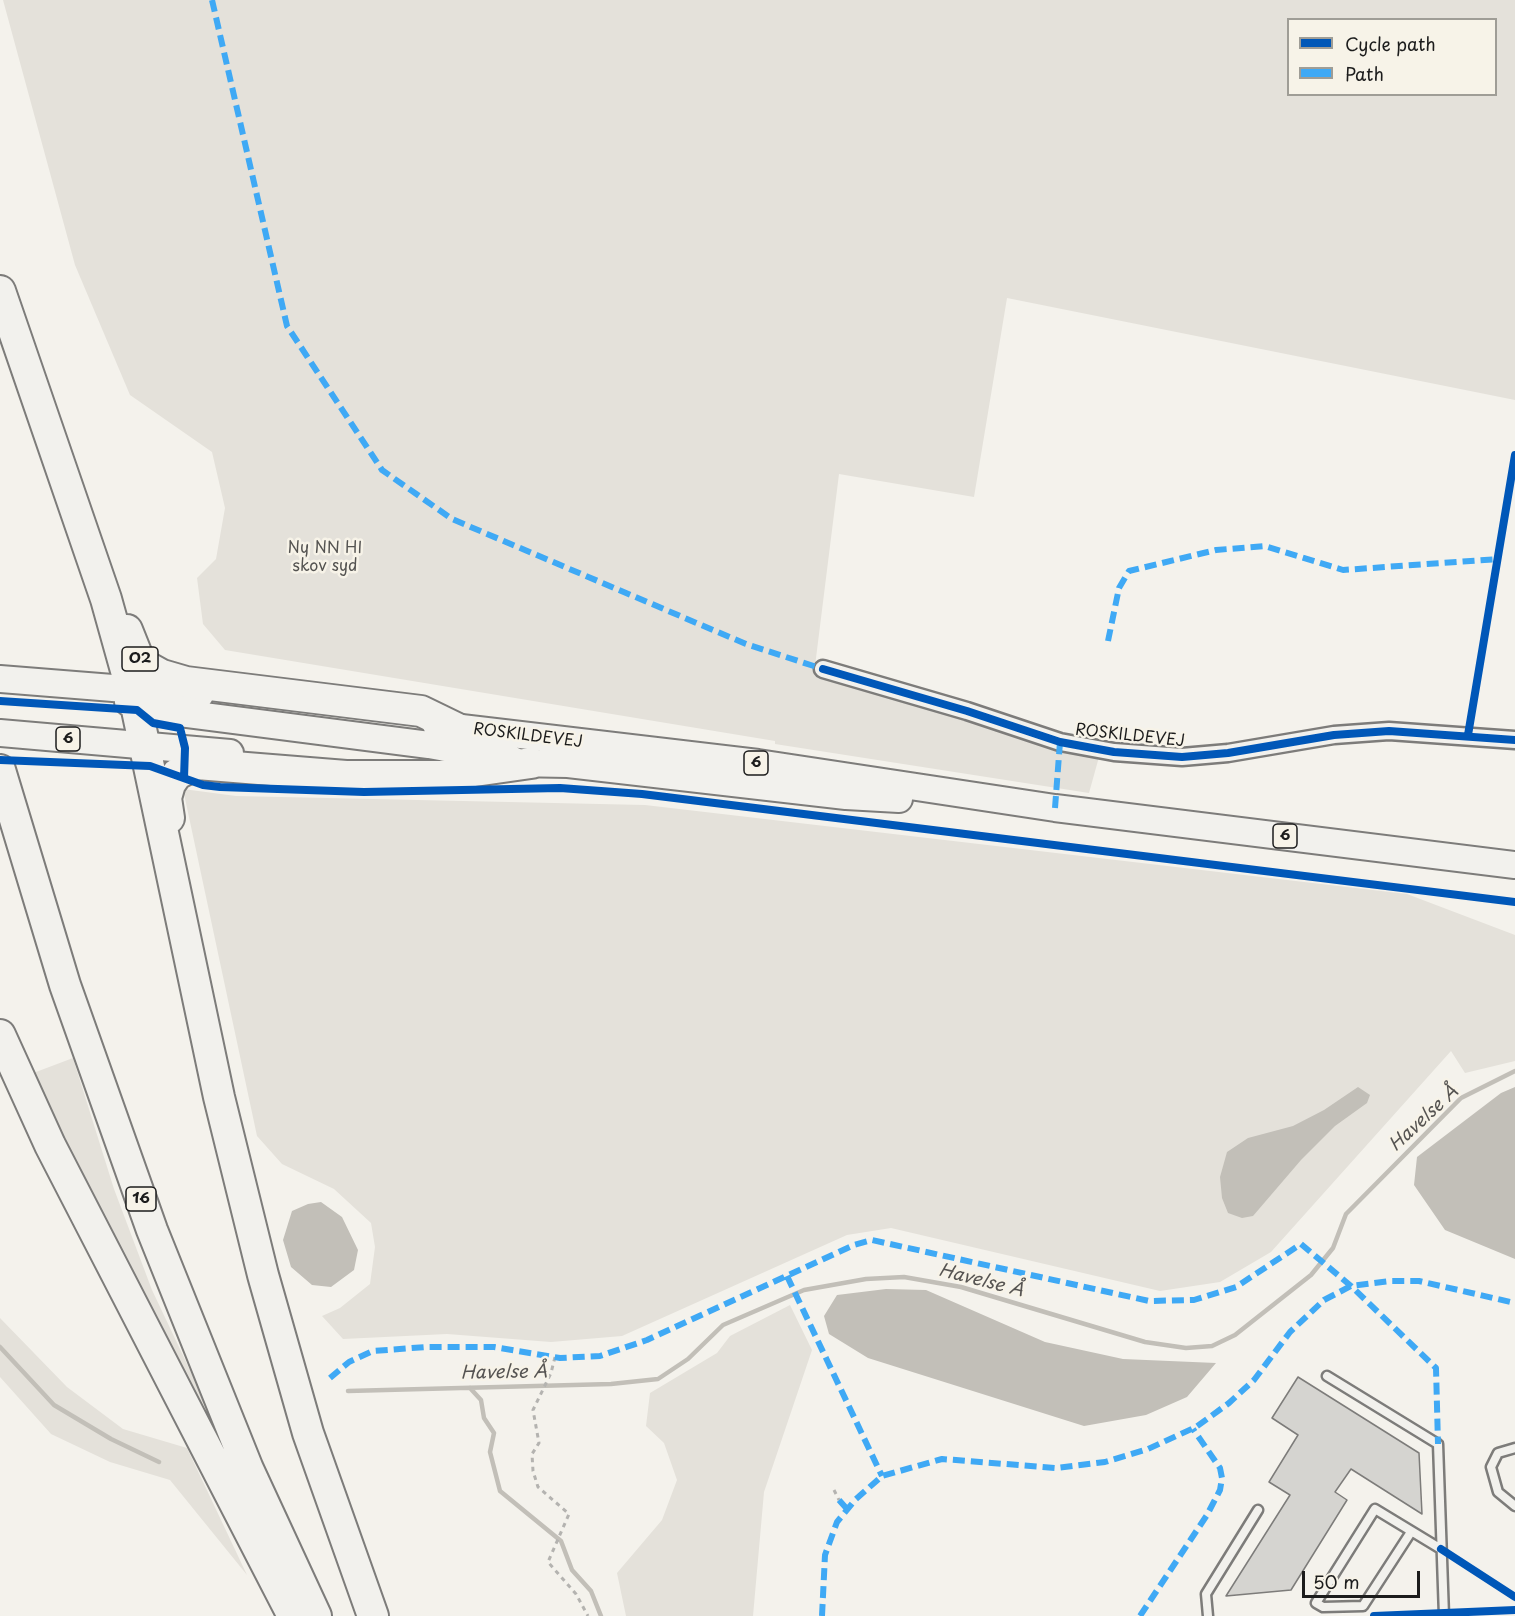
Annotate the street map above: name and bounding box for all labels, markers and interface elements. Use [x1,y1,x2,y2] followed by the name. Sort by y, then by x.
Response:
[1287,18,1497,96] legend
[1345,30,1436,57] text: Cycle path
[1345,60,1384,87] text: Path
[288,539,362,577] park label: Ny NN HI skov syd
[122,647,158,671] road number: O2
[472,720,584,752] street label: ROSKILDEVEJ
[1074,721,1186,751] street label: ROSKILDEVEJ
[56,727,80,751] road number: 6
[744,751,768,775] road number: 6
[1273,824,1297,848] road number: 6
[1385,1082,1463,1156] water label: Havelse Å
[126,1187,156,1211] road number: 16
[936,1260,1026,1302] water label: Havelse Å
[461,1361,547,1385] water label: Havelse Å
[1305,1559,1424,1597] scale bar
[1313,1568,1360,1595] text: 50 m

